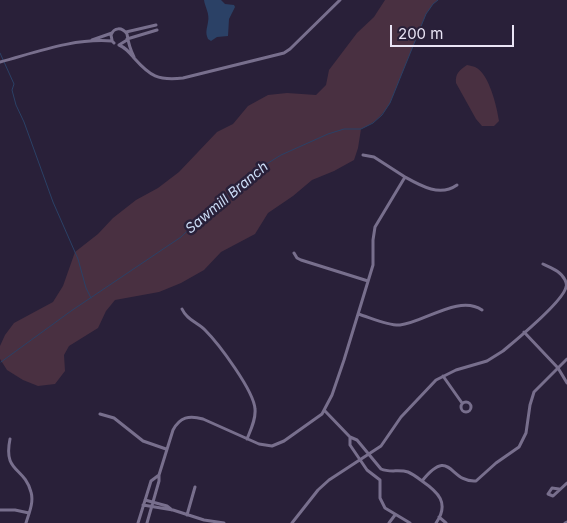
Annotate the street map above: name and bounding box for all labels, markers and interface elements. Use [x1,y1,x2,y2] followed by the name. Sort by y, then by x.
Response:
[392,15,516,47] scale bar
[398,24,443,43] text: 200 m
[182,159,272,237] water label: Sawmill Branch

